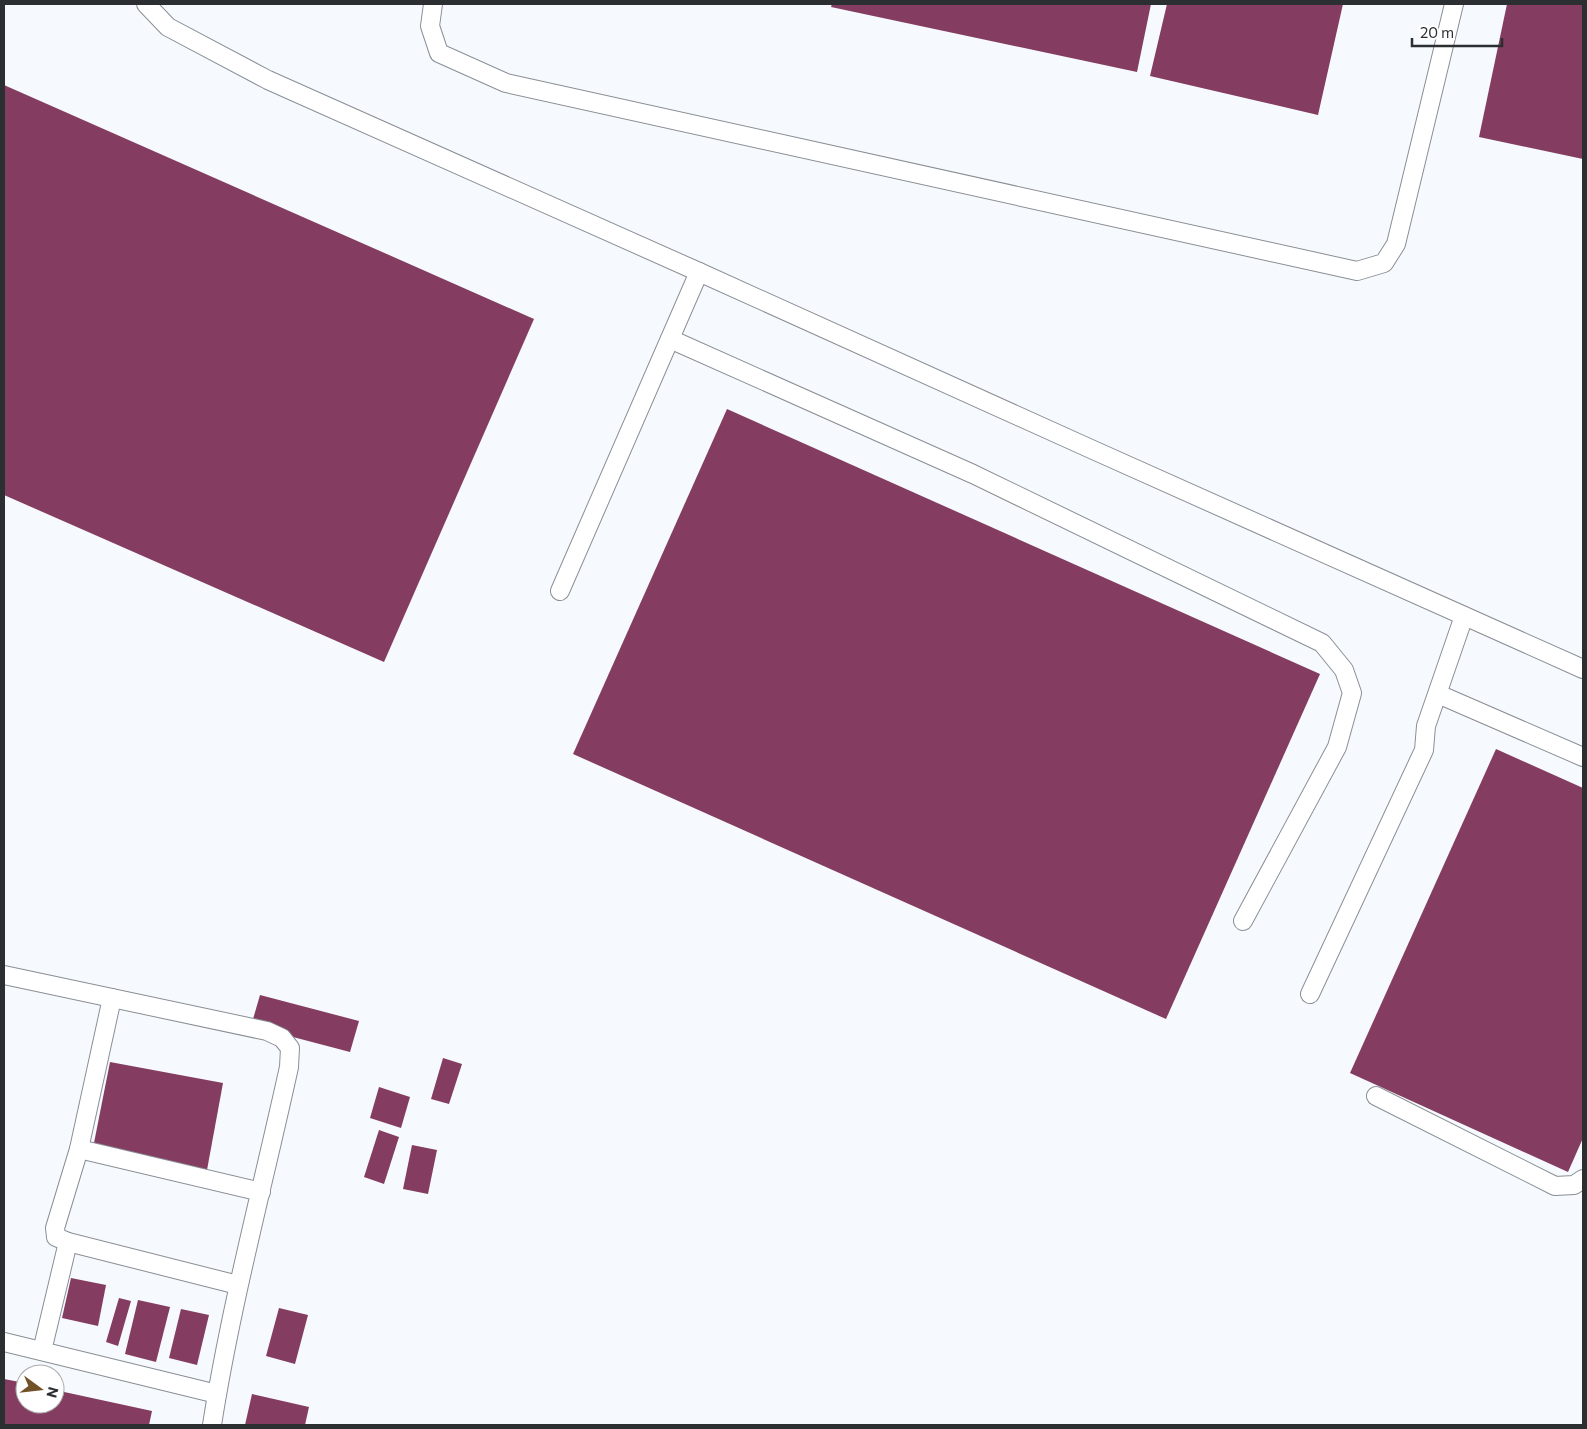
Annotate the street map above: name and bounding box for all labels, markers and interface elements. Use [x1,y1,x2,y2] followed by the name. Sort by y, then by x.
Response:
[1412,15,1502,47] scale bar
[1420,23,1454,41] text: 20 m
[15,1364,65,1414] north arrow
[43,1385,63,1400] text: N

